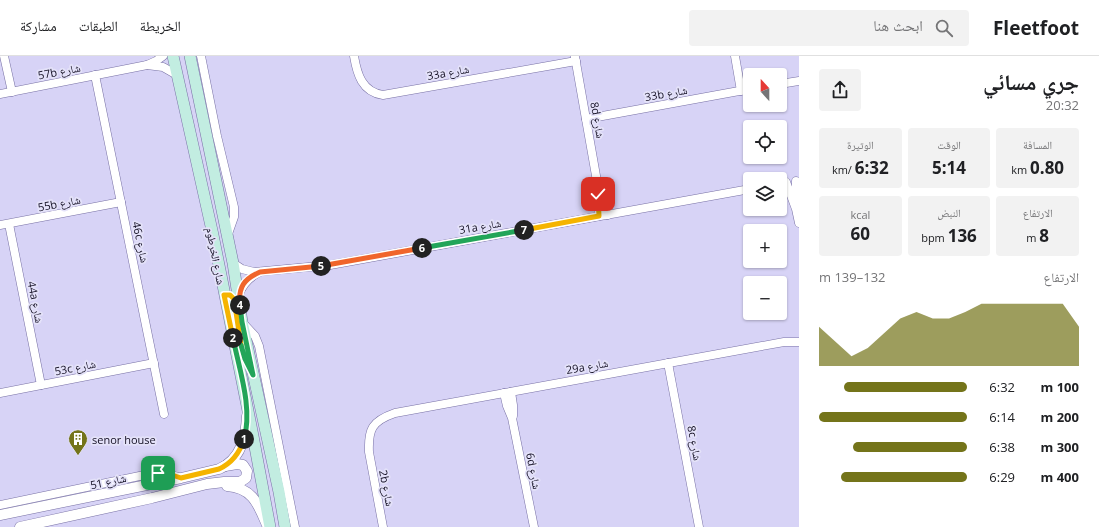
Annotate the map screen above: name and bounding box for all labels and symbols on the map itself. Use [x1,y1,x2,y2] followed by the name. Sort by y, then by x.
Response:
[36,60,82,82] street label: 57b شارع
[426,61,470,83] street label: 33a شارع
[743,68,787,112] north arrow
[643,82,689,104] street label: 33b شارع
[587,101,609,139] street label: 8d شارع
[581,177,615,211] pin
[36,192,82,214] street label: 55b شارع
[458,215,502,237] street label: 31a شارع
[129,220,153,264] street label: 46c شارع
[514,220,534,240] pin: 7
[203,226,229,286] street label: شارع الخرطوم
[412,238,432,258] pin: 6
[311,256,331,276] pin: 5
[25,280,47,324] street label: 44a شارع
[230,295,250,315] pin: 4
[223,328,243,348] pin: 2
[565,355,609,377] street label: 29a شارع
[53,356,97,378] street label: 53c شارع
[684,424,706,462] street label: 8c شارع
[67,428,89,456] building icon: senor house
[234,429,254,449] pin: 1
[92,432,156,447] place label: senor house
[523,452,545,490] street label: 6d شارع
[141,456,175,490] pin
[376,469,398,507] street label: 2b شارع
[89,470,127,492] street label: شارع 51

